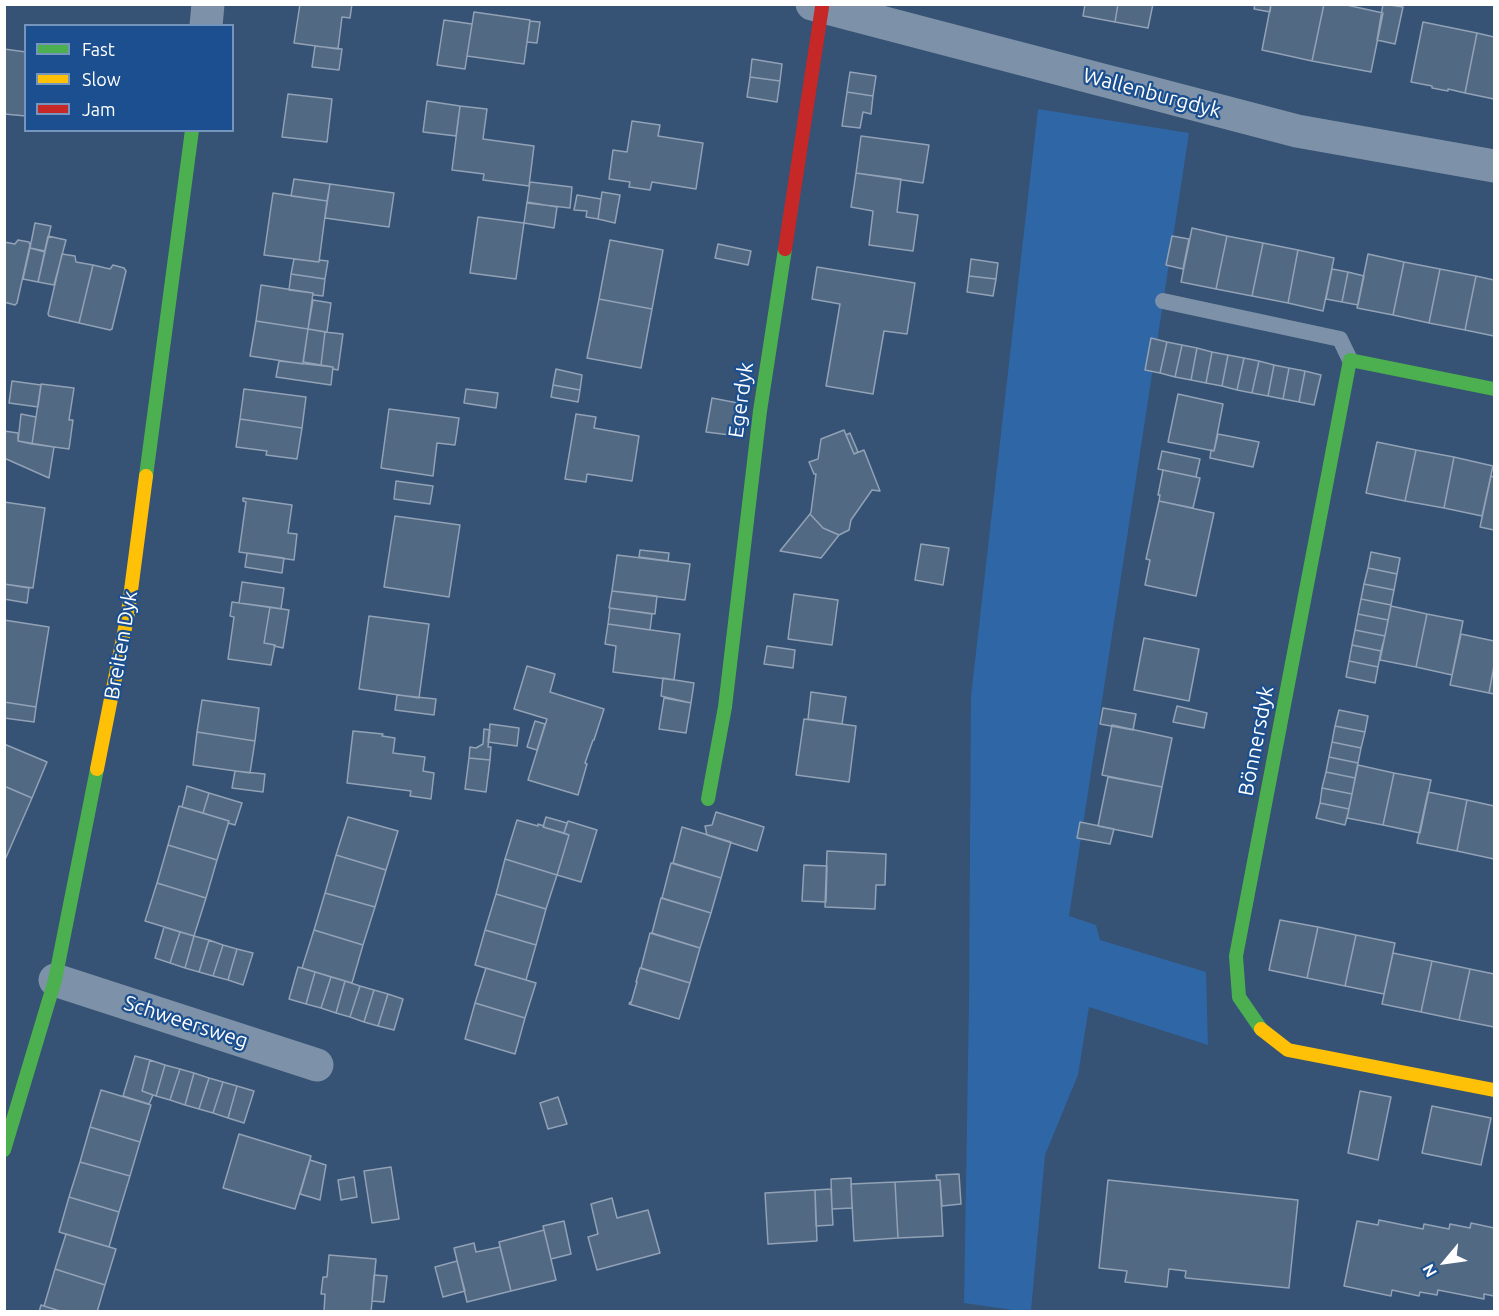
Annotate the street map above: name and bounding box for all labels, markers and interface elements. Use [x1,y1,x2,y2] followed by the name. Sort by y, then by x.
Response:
[24,24,234,132] legend
[82,39,115,59] text: Fast
[1080,62,1224,124] street label: Wallenburgdyk
[82,69,121,89] text: Slow
[82,99,116,119] text: Jam
[723,361,759,439] street label: Egerdyk
[99,589,143,701] street label: Breiten Dyk
[1233,684,1279,798] street label: Bönnersdyk
[121,990,251,1054] street label: Schweersweg
[1415,1232,1475,1292] north arrow
[1418,1261,1440,1280] text: N

